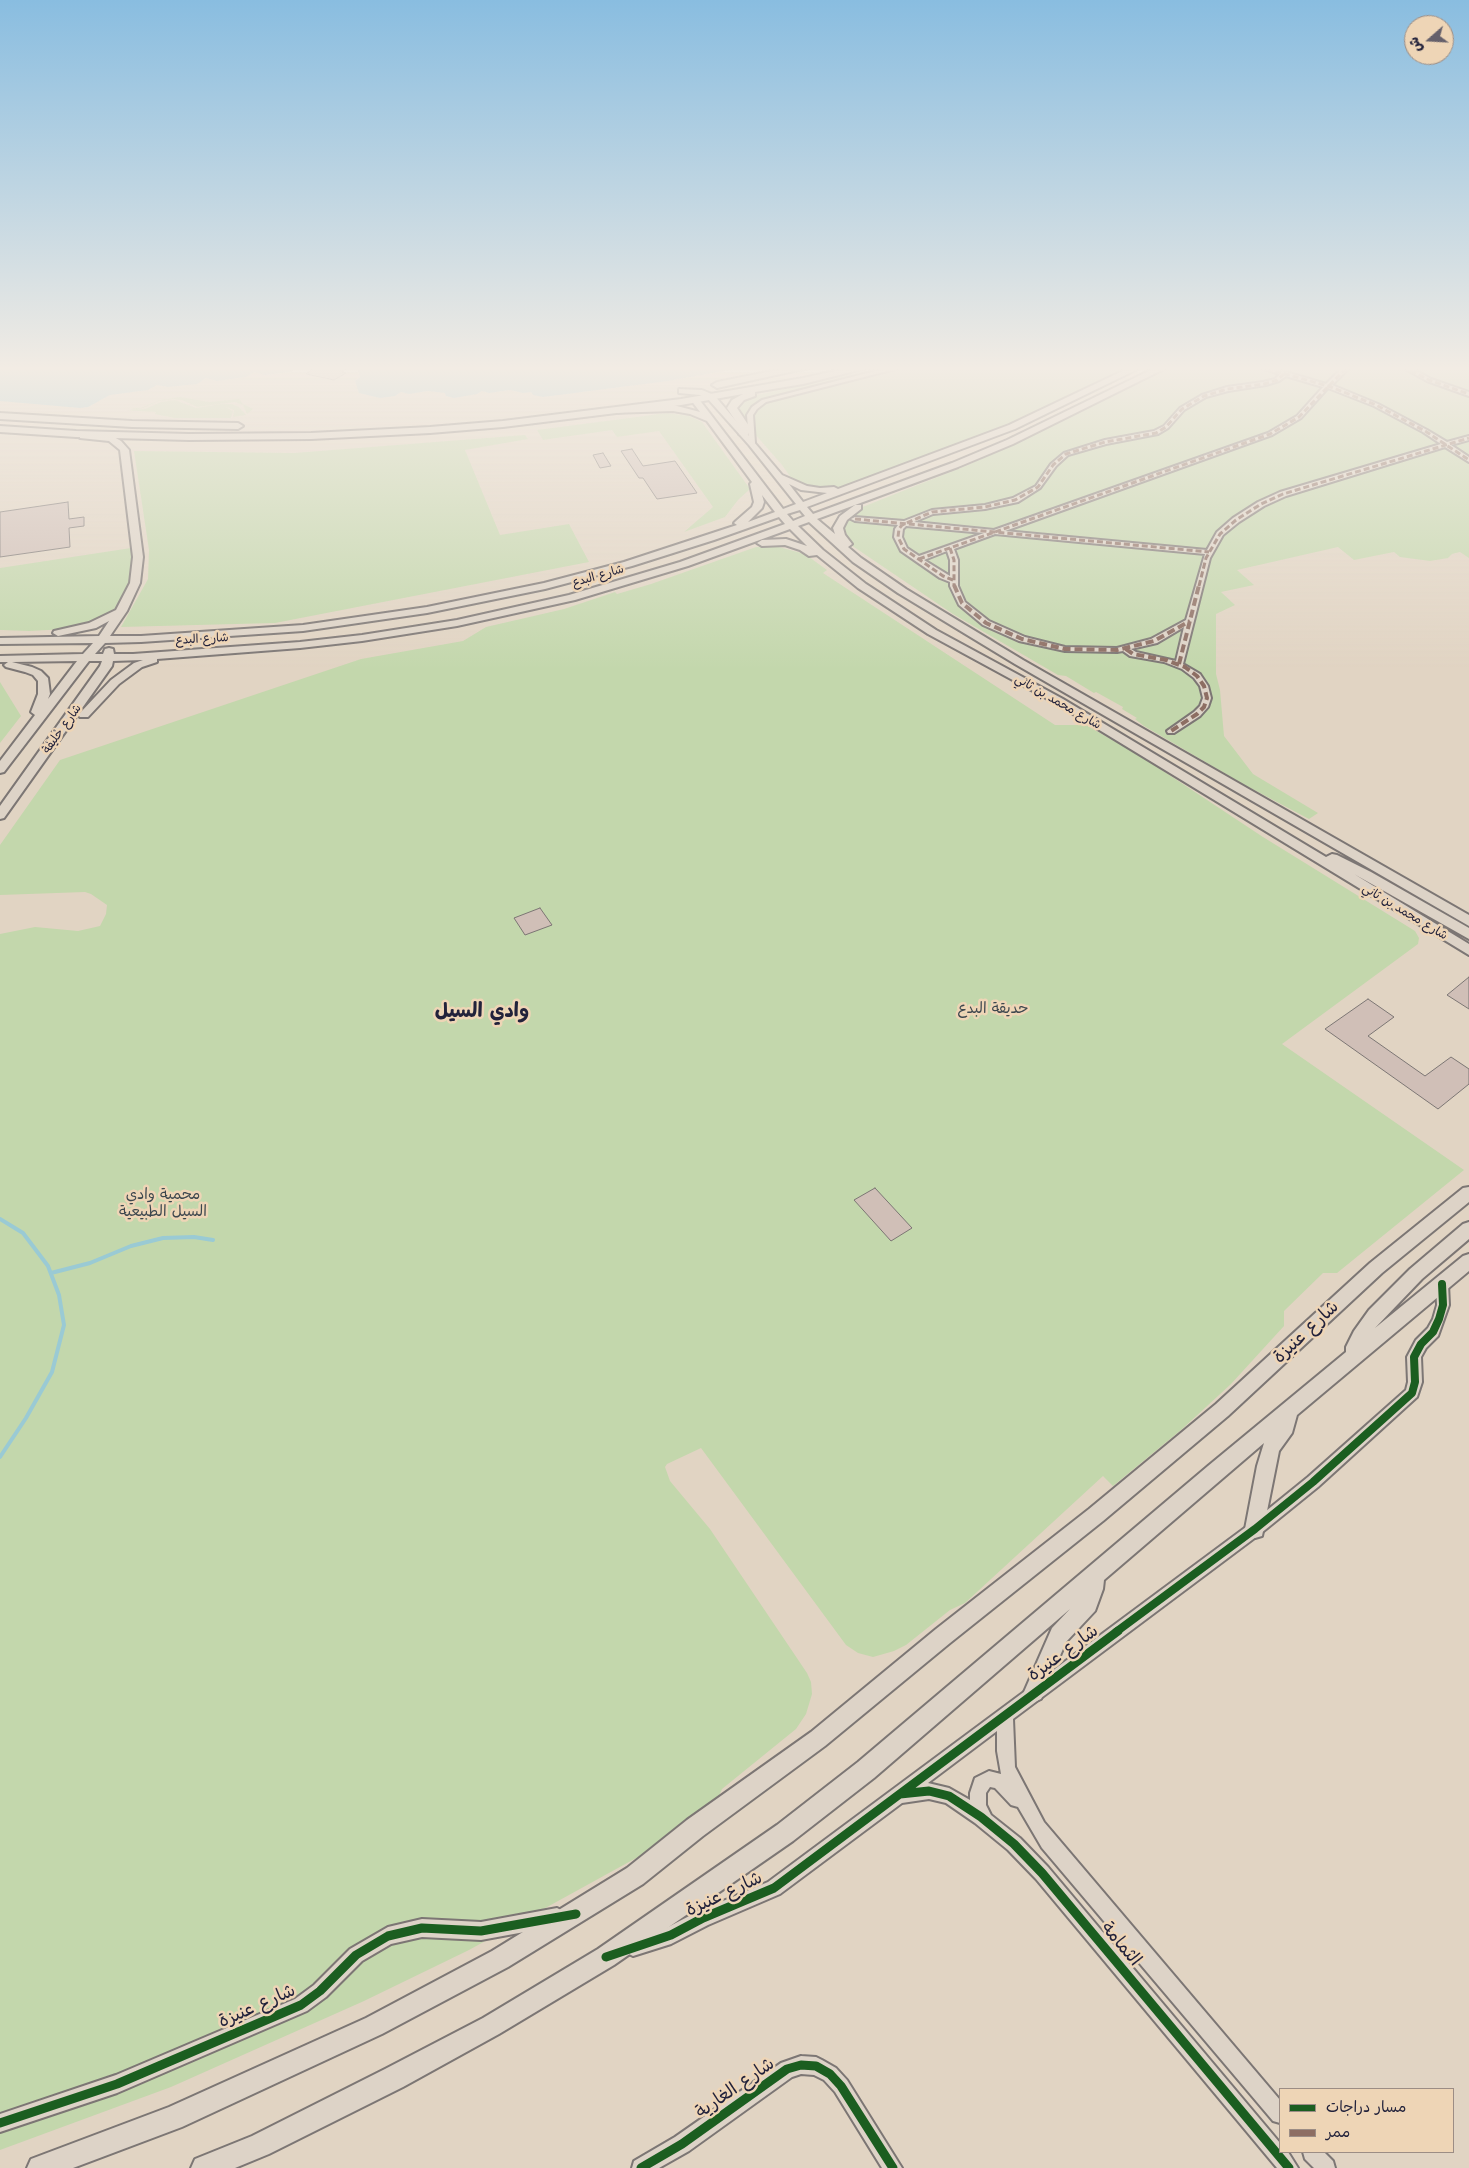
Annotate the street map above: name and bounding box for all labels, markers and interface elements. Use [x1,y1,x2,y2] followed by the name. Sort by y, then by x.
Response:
[1404,15,1454,65] north arrow
[1405,35,1426,55] text: ش
[570,562,626,590] street label: شارع البدع
[175,630,229,648] street label: شارع البدع
[1012,672,1104,732] street label: شارع محمد بن ثاني
[39,702,85,756] street label: شارع خليفة
[1360,881,1450,943] street label: شارع محمد بن ثاني
[435,999,529,1023] district label: وادي السيل
[958,1000,1028,1018] park label: حديقة البدع
[119,1186,207,1221] park label: محمية وادي السيل الطبيعية
[1269,1296,1343,1368] street label: شارع عنيزة
[1023,1620,1103,1686] street label: شارع عنيزة
[682,1867,766,1921] street label: شارع عنيزة
[1096,1918,1146,1970] street label: الثمامة
[215,1979,299,2033] street label: شارع عنيزة
[691,2053,779,2123] street label: شارع الغارية
[1279,2088,1454,2153] legend
[1326,2098,1406,2116] text: مسار دراجات
[1326,2123,1350,2141] text: ممر

